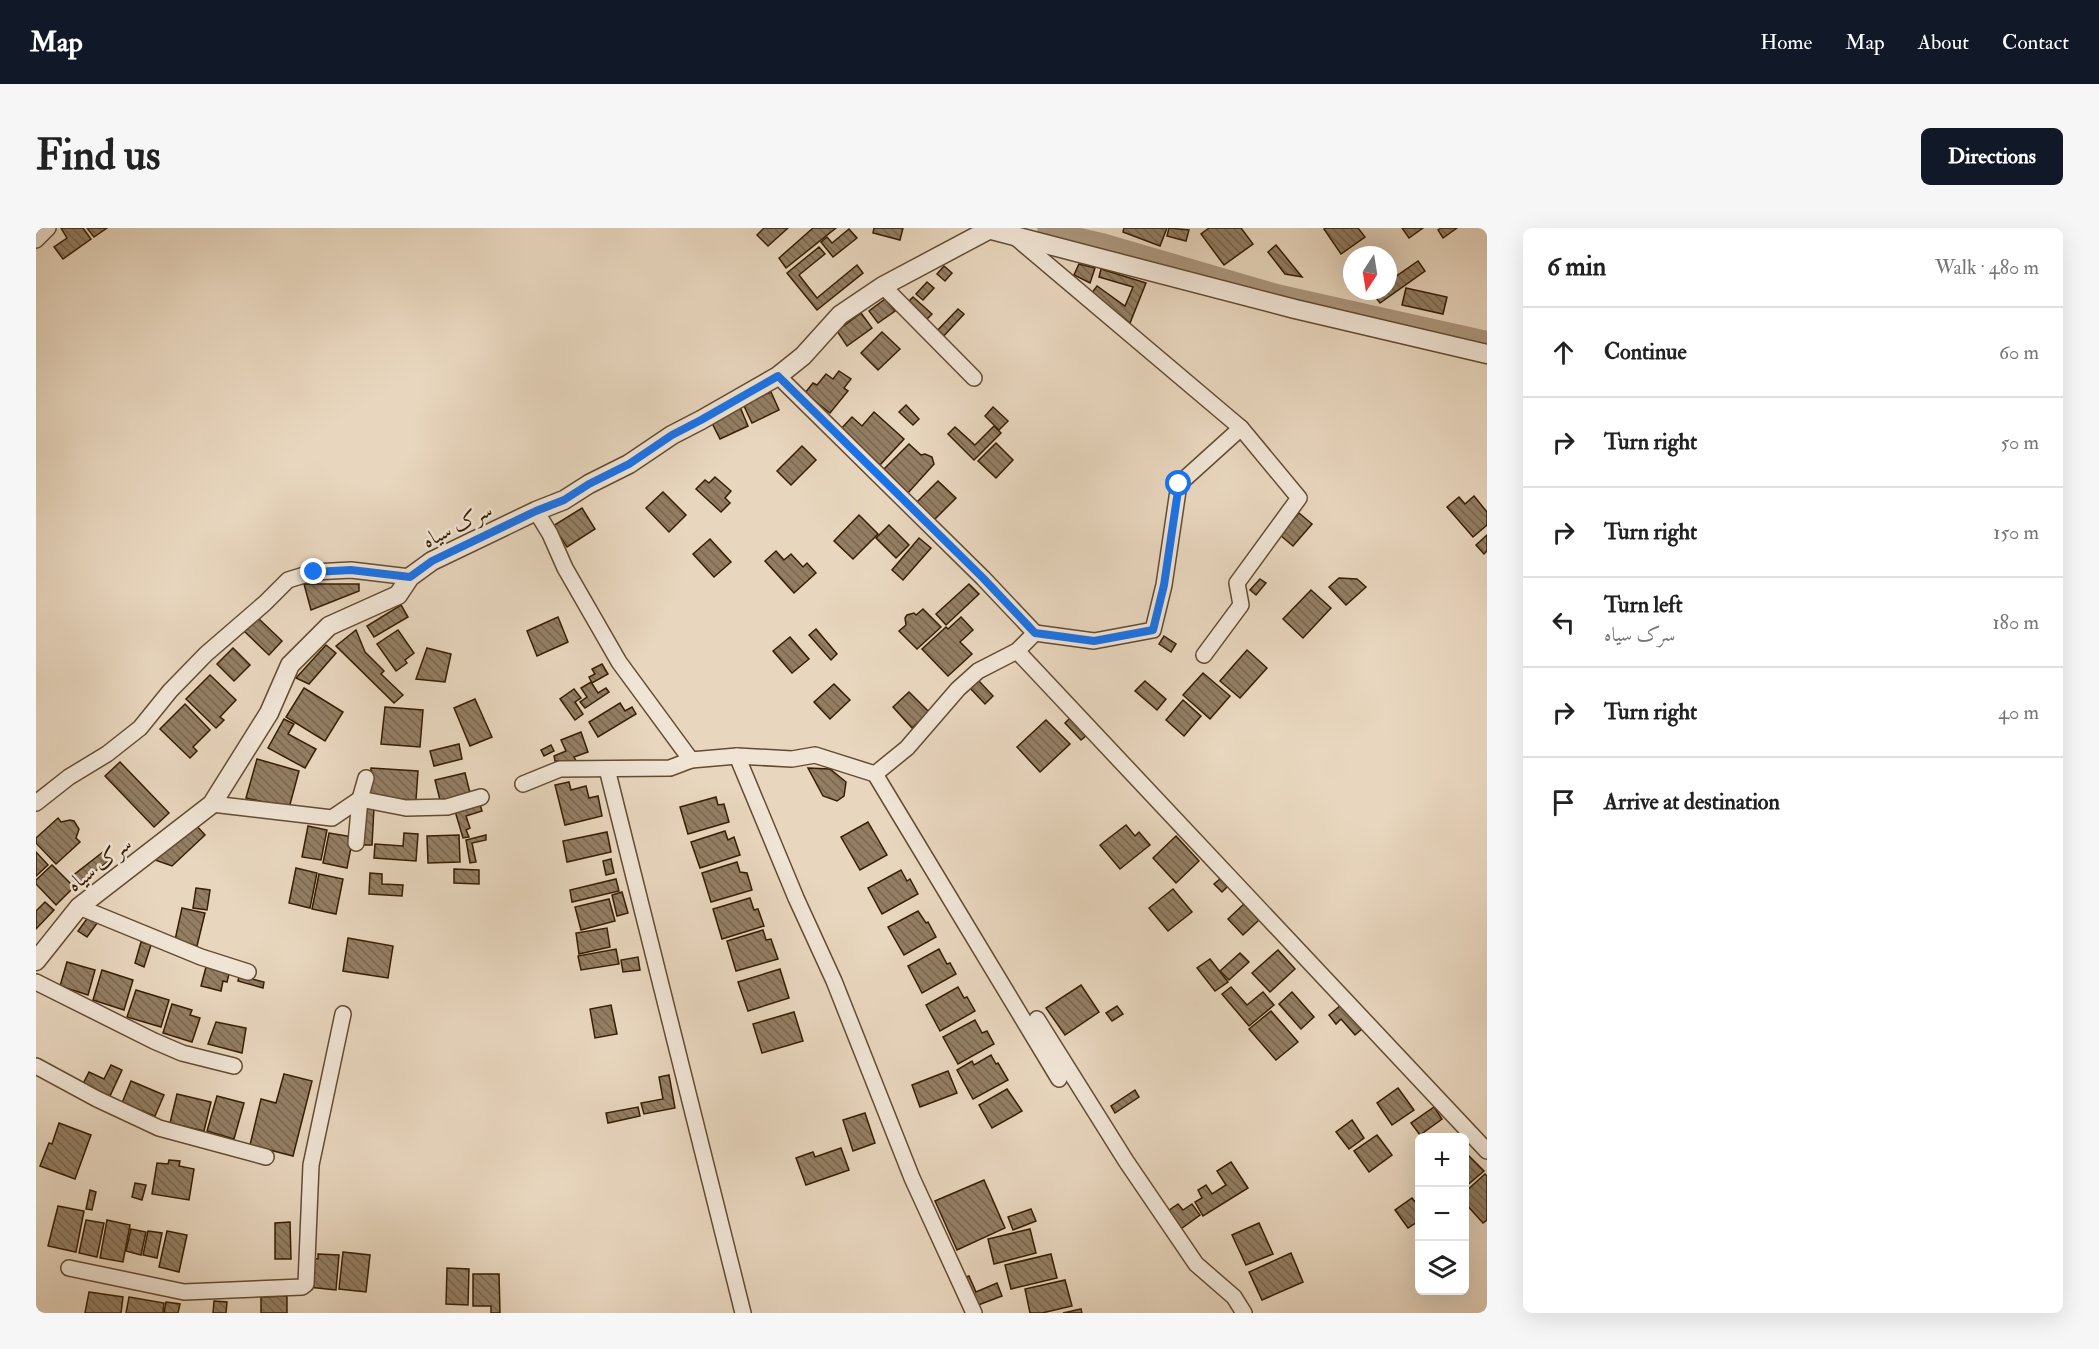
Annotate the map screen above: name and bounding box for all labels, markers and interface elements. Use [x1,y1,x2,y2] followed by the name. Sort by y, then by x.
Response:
[30,25,83,60] text: Map
[1760,29,1812,56] text: Home
[1845,29,1885,56] text: Map
[1918,29,1969,56] text: About
[2002,29,2069,56] text: Contact
[1921,128,2063,185] button: Directions
[36,130,160,182] text: Find us
[1343,246,1397,300] north arrow
[1547,251,1606,283] text: 6 min
[1935,255,2039,280] text: Walk · 480 m
[1547,336,1580,369] icon: ahead
[1604,338,1687,366] text: Continue
[1999,340,2039,365] text: 60 m
[1547,426,1580,459] icon: right
[1604,428,1697,456] text: Turn right
[2000,430,2039,455] text: 50 m
[1165,470,1191,496] route start
[418,496,497,555] street label: سرک سیاه
[1547,516,1580,549] icon: right
[1604,518,1697,546] text: Turn right
[1993,520,2039,545] text: 150 m
[300,558,326,584] route end
[1604,591,1683,619] text: Turn left
[1547,606,1580,639] icon: left
[1992,610,2039,635] text: 180 m
[1604,622,1675,647] text: سرک سیاه
[1547,696,1580,729] icon: right
[1604,698,1697,726] text: Turn right
[1998,700,2039,725] text: 40 m
[1547,786,1580,819] icon: arrive
[1604,788,1780,816] text: Arrive at destination
[61,831,137,898] street label: سرک سیاه
[1415,1133,1469,1295] map controls
[1415,1133,1469,1187] button: +
[1415,1187,1469,1241] button: −
[1415,1241,1469,1295] button: layers

